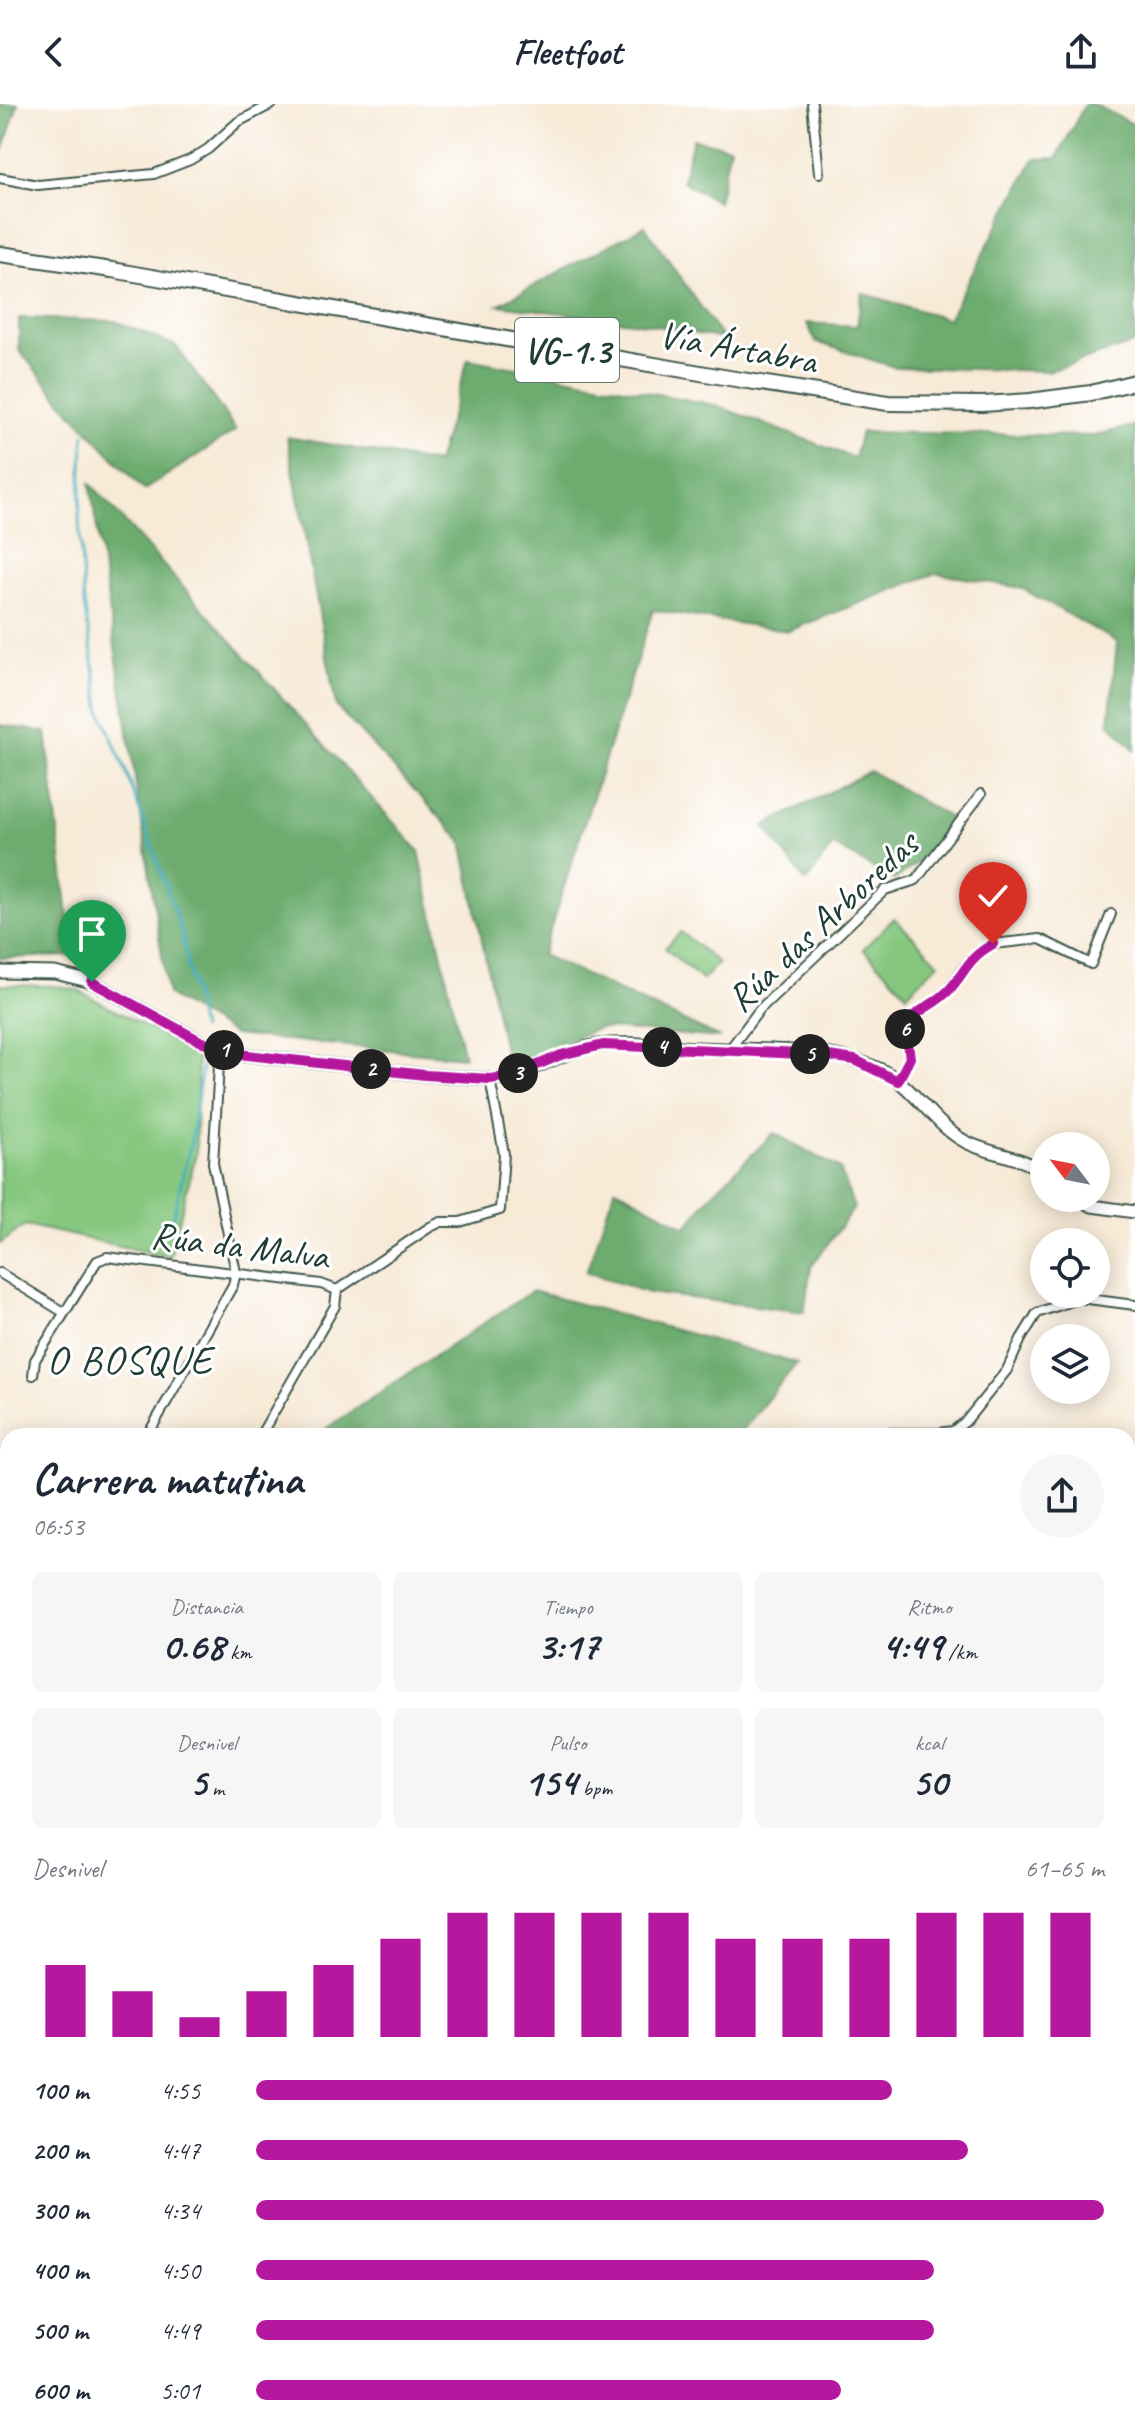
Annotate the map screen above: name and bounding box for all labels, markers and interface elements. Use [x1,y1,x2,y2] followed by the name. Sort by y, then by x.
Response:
[513,29,622,75] text: Fleetfoot
[32,30,76,74] icon: back
[1059,30,1103,74] icon: share
[656,311,823,385] street label: Vía Ártabra
[515,318,619,382] road number: VG-1.3
[717,818,931,1022] street label: Rúa das Arboredas
[959,862,1027,944] pin
[971,874,1015,918] icon: check
[58,900,126,982] pin
[70,912,114,956] icon: arrive
[885,1009,925,1049] pin: 6
[900,1015,910,1043] text: 6
[642,1027,682,1067] pin: 4
[204,1030,244,1070] pin: 1
[657,1033,667,1061] text: 4
[790,1034,830,1074] pin: 5
[219,1036,229,1064] text: 1
[805,1040,815,1068] text: 5
[351,1049,391,1089] pin: 2
[498,1053,538,1093] pin: 3
[366,1055,376,1083] text: 2
[513,1059,523,1087] text: 3
[1030,1132,1110,1212] north arrow
[1030,1132,1110,1404] map controls
[149,1211,334,1280] street label: Rúa da Malva
[1030,1228,1110,1308] button: locate
[1030,1324,1110,1404] button: layers
[47,1335,216,1385] district label: O BOSQUE
[32,1452,302,1507] text: Carrera matutina
[1020,1454,1104,1538] button: share
[32,1510,84,1543] text: 06:53
[171,1593,243,1621] text: Distancia
[543,1593,593,1621] text: Tiempo
[907,1593,952,1621] text: Ritmo
[162,1621,225,1671] text: 0.68
[537,1621,599,1671] text: 3:17
[882,1621,943,1671] text: 4:49
[225,1638,251,1666] text: km
[943,1638,977,1666] text: /km
[177,1729,237,1757] text: Desnivel
[550,1729,586,1757] text: Pulso
[915,1729,944,1757] text: kcal
[189,1757,207,1807] text: 5
[524,1757,577,1807] text: 154
[912,1757,947,1807] text: 50
[207,1774,224,1802] text: m
[577,1774,612,1802] text: bpm
[32,1852,103,1885] text: Desnivel
[1025,1852,1104,1885] text: 61–65 m
[32,2074,88,2107] text: 100 m
[160,2074,200,2107] text: 4:55
[32,2134,88,2167] text: 200 m
[160,2134,200,2167] text: 4:47
[32,2194,88,2227] text: 300 m
[160,2194,200,2227] text: 4:34
[32,2254,88,2287] text: 400 m
[160,2254,200,2287] text: 4:50
[32,2314,88,2347] text: 500 m
[160,2314,200,2347] text: 4:49
[32,2374,89,2407] text: 600 m
[160,2374,200,2407] text: 5:01

